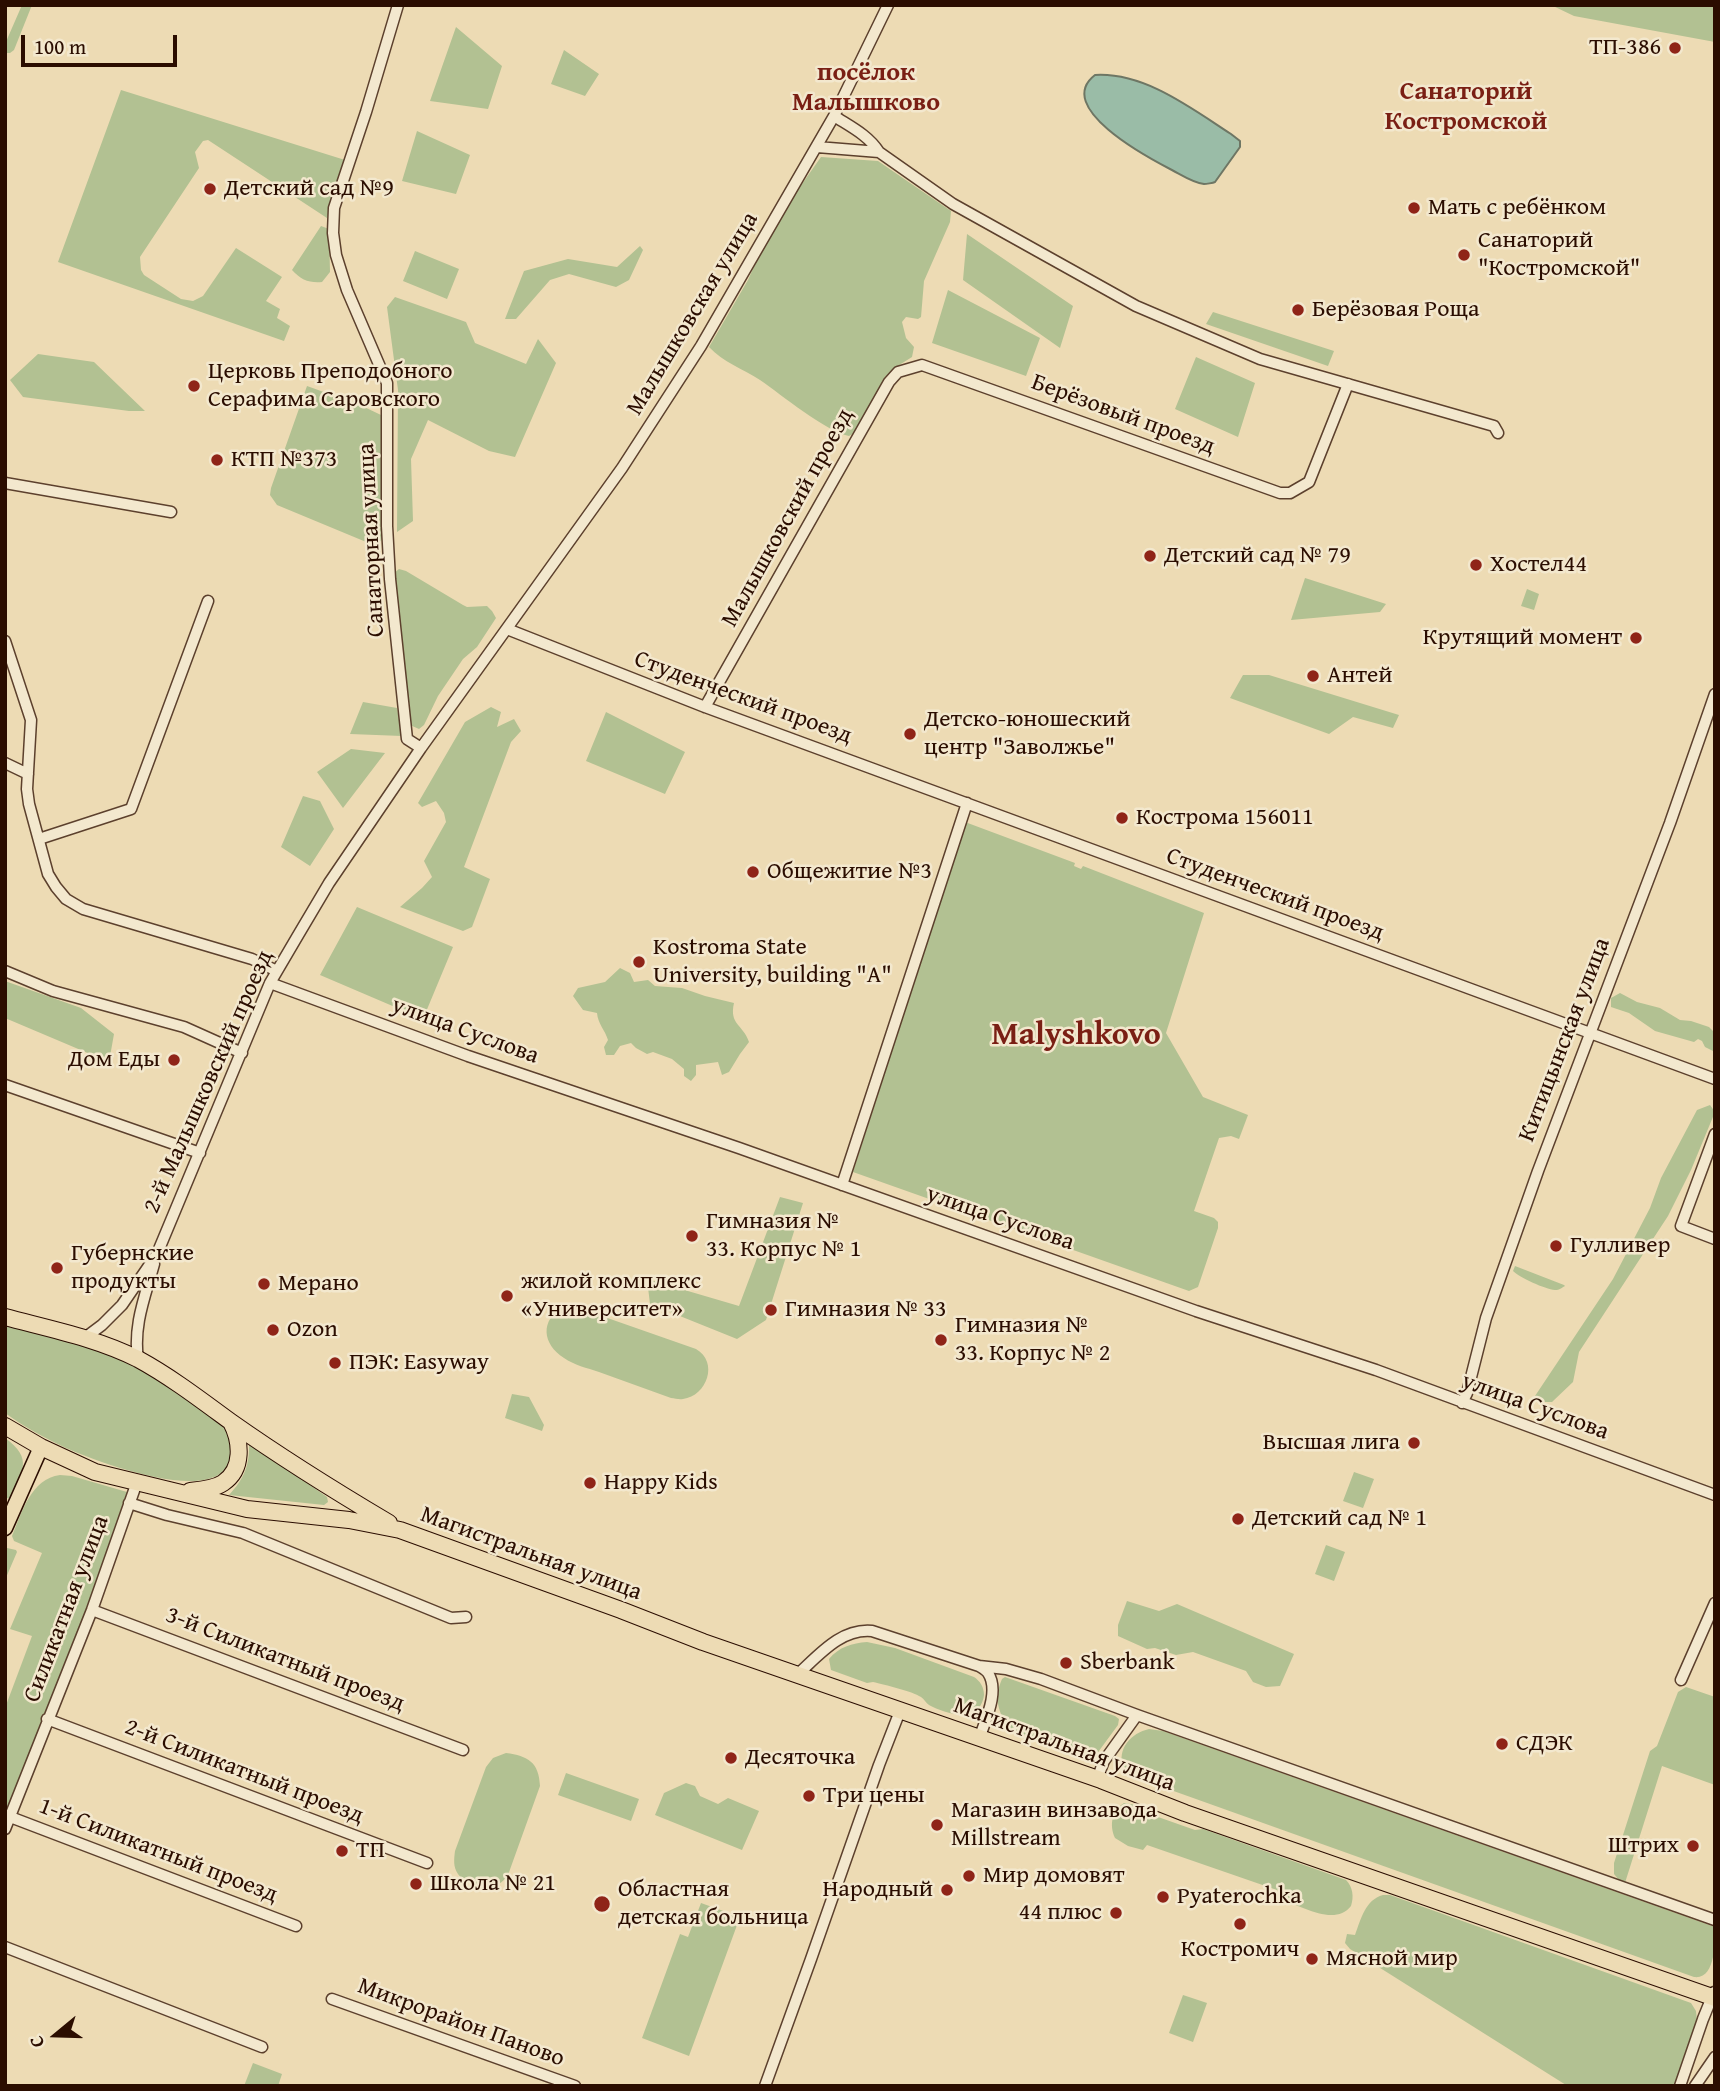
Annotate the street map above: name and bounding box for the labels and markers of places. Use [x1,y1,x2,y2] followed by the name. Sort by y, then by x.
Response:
[1589,34,1661,62] place label: ТП-386
[1667,40,1683,56] marker: ТП-386
[224,175,394,203] place label: Детский сад №9
[202,181,218,197] marker: Детский сад №9
[1428,194,1606,222] place label: Мать с ребёнком
[1406,200,1422,216] marker: Мать с ребёнком
[1478,227,1640,283] place label: Санаторий "Костромской"
[1456,247,1472,263] marker: Санаторий "Костромской"
[1312,296,1479,324] place label: Берёзовая Роща
[1290,302,1306,318] marker: Берёзовая Роща
[208,358,452,414] place label: Церковь Преподобного Серафима Саровского
[186,378,202,394] marker: Церковь Преподобного Серафима Саровского
[231,446,337,474] place label: КТП №373
[209,452,225,468] marker: КТП №373
[1164,542,1351,570] place label: Детский сад № 79
[1142,548,1158,564] marker: Детский сад № 79
[1490,551,1587,579] place label: Хостел44
[1468,557,1484,573] marker: Хостел44
[1423,624,1622,652] place label: Крутящий момент
[1628,630,1644,646] marker: Крутящий момент
[1327,662,1393,690] place label: Антей
[1305,668,1321,684] marker: Антей
[924,706,1131,762] place label: Детско-юношеский центр "Заволжье"
[902,726,918,742] marker: Детско-юношеский центр "Заволжье"
[1136,804,1314,832] place label: Кострома 156011
[1114,810,1130,826] marker: Кострома 156011
[767,858,932,886] place label: Общежитие №3
[745,864,761,880] marker: Общежитие №3
[653,934,892,990] place label: Kostroma State University, building "A"
[631,954,647,970] marker: Kostroma State University, building "A"
[68,1046,160,1074] place label: Дом Еды
[166,1052,182,1068] marker: Дом Еды
[706,1208,861,1264] place label: Гимназия № 33. Корпус № 1
[684,1228,700,1244] marker: Гимназия № 33. Корпус № 1
[1570,1232,1670,1260] place label: Гулливер
[1548,1238,1564,1254] marker: Гулливер
[71,1240,194,1296] place label: Губернские продукты
[49,1260,65,1276] marker: Губернские продукты
[521,1268,701,1324] place label: жилой комплекс «Университет»
[278,1270,359,1298] place label: Мерано
[256,1276,272,1292] marker: Мерано
[499,1288,515,1304] marker: жилой комплекс «Университет»
[785,1296,947,1324] place label: Гимназия № 33
[763,1302,779,1318] marker: Гимназия № 33
[955,1312,1110,1368] place label: Гимназия № 33. Корпус № 2
[287,1316,338,1344] place label: Ozon
[265,1322,281,1338] marker: Ozon
[933,1332,949,1348] marker: Гимназия № 33. Корпус № 2
[349,1349,489,1377] place label: ПЭК: Easyway
[327,1355,343,1371] marker: ПЭК: Easyway
[1263,1429,1400,1457] place label: Высшая лига
[1406,1435,1422,1451] marker: Высшая лига
[604,1469,718,1497] place label: Happy Kids
[582,1475,598,1491] marker: Happy Kids
[1252,1505,1427,1533] place label: Детский сад № 1
[1230,1511,1246,1527] marker: Детский сад № 1
[1080,1649,1175,1677] place label: Sberbank
[1058,1655,1074,1671] marker: Sberbank
[1516,1730,1573,1758] place label: СДЭК
[1494,1736,1510,1752] marker: СДЭК
[745,1744,855,1772] place label: Десяточка
[723,1750,739,1766] marker: Десяточка
[823,1782,925,1810] place label: Три цены
[801,1788,817,1804] marker: Три цены
[951,1797,1157,1853] place label: Магазин винзавода Millstream
[929,1817,945,1833] marker: Магазин винзавода Millstream
[1608,1832,1679,1860] place label: Штрих
[356,1837,385,1865] place label: ТП
[1685,1838,1701,1854] marker: Штрих
[334,1843,350,1859] marker: ТП
[983,1862,1124,1890] place label: Мир домовят
[961,1868,977,1884] marker: Мир домовят
[430,1870,556,1898] place label: Школа № 21
[408,1876,424,1892] marker: Школа № 21
[618,1876,808,1932] place label: Областная детская больница
[822,1876,933,1904] place label: Народный
[939,1882,955,1898] marker: Народный
[1177,1883,1302,1911] place label: Pyaterochka
[1155,1889,1171,1905] marker: Pyaterochka
[592,1894,612,1914] marker: Областная детская больница
[1019,1899,1102,1927] place label: 44 плюс
[1108,1905,1124,1921] marker: 44 плюс
[1232,1916,1248,1932] marker: Костромич
[1181,1936,1299,1964] place label: Костромич
[1326,1945,1458,1973] place label: Мясной мир
[1304,1951,1320,1967] marker: Мясной мир

